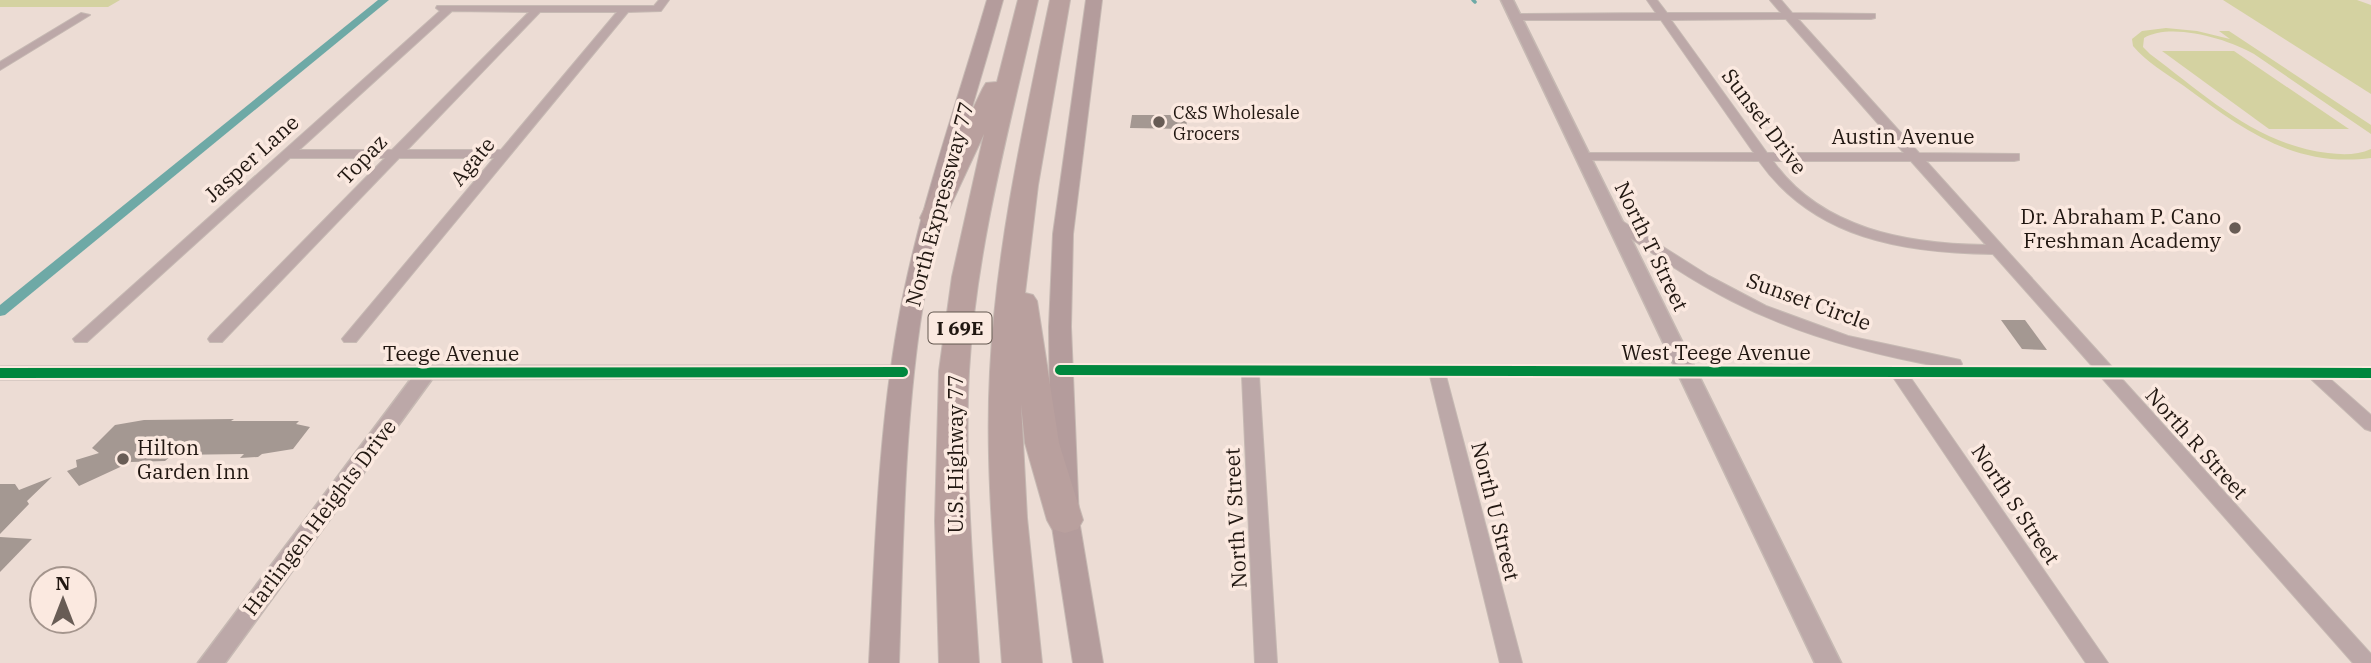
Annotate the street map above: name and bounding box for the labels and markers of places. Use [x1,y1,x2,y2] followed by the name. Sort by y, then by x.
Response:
[1173,101,1300,145] place label: C&S Wholesale Grocers
[1151,114,1167,130] marker: C&S Wholesale Grocers
[2020,202,2222,254] place label: Dr. Abraham P. Cano Freshman Academy
[2227,220,2243,236] marker: Dr. Abraham P. Cano Freshman Academy
[137,433,250,485] place label: Hilton Garden Inn
[115,451,131,467] marker: Hilton Garden Inn

